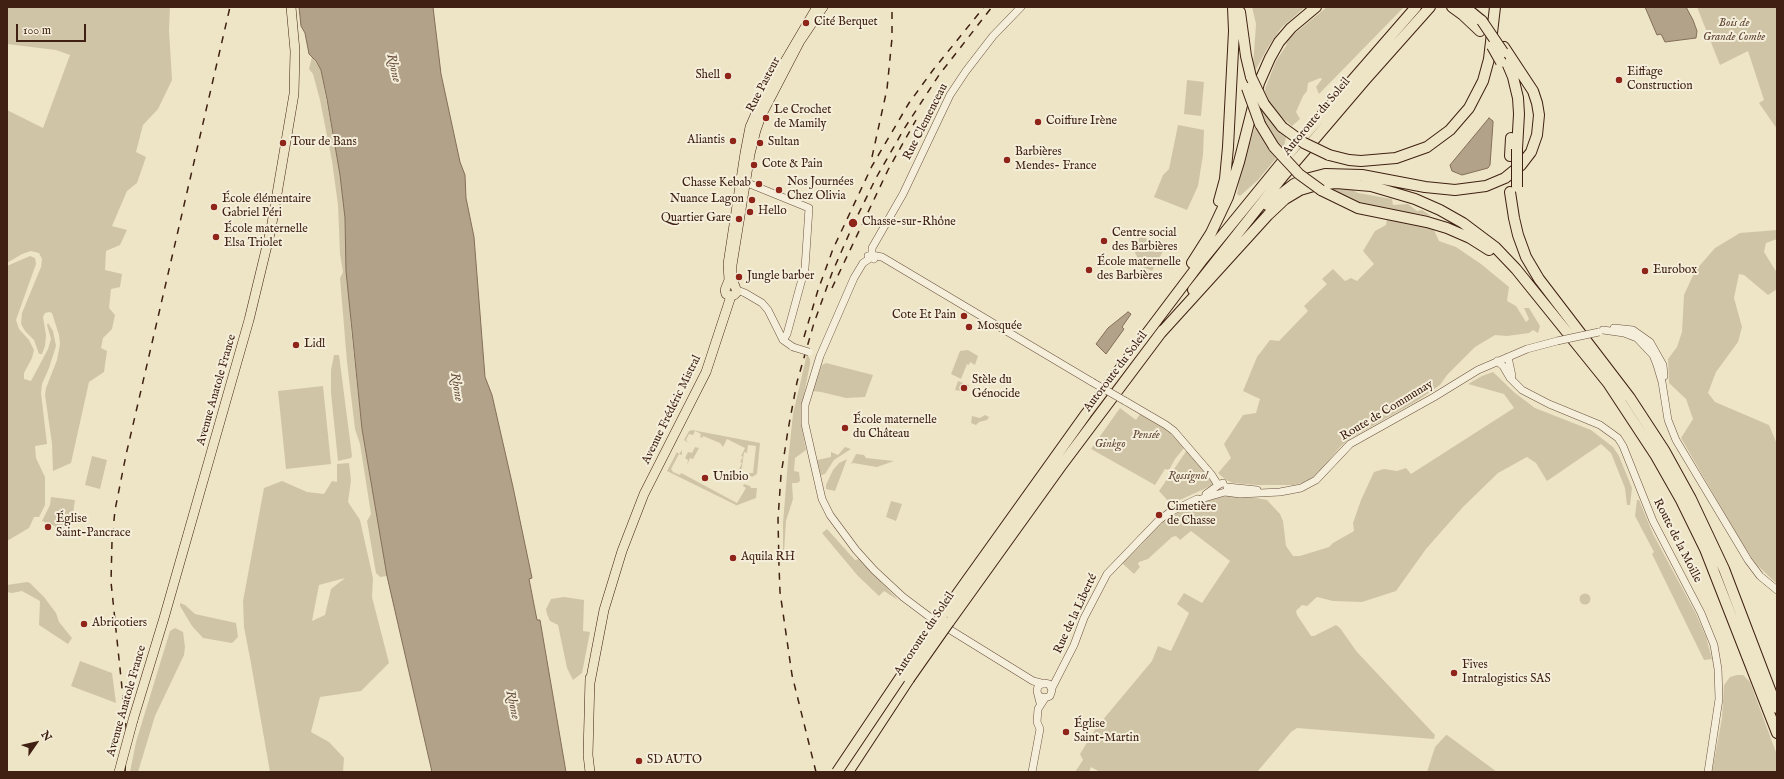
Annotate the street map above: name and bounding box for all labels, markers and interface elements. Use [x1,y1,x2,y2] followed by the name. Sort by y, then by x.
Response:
[18,16,88,42] scale bar
[814,16,878,30] place label: Cité Berquet
[1703,17,1765,45] park label: Bois de Grande Combe
[801,18,811,28] marker: Cité Berquet
[23,23,51,38] text: 100 m
[382,52,404,84] water label: Rhone
[744,55,784,115] street label: Rue Pasteur
[1627,66,1693,94] place label: Eiffage Construction
[695,69,720,83] place label: Shell
[723,71,733,81] marker: Shell
[1280,75,1354,159] street label: Autoroute du Soleil
[1614,75,1624,85] marker: Eiffage Construction
[901,81,951,163] street label: Rue Clemenceau
[774,104,831,132] place label: Le Crochet de Mamily
[761,113,771,123] marker: Le Crochet de Mamily
[1046,115,1117,129] place label: Coiffure Irène
[1033,117,1043,127] marker: Coiffure Irène
[687,134,725,148] place label: Aliantis
[291,136,357,150] place label: Tour de Bans
[728,136,738,146] marker: Aliantis
[768,136,799,150] place label: Sultan
[278,138,288,148] marker: Tour de Bans
[755,138,765,148] marker: Sultan
[1015,146,1096,174] place label: Barbières Mendes- France
[1002,155,1012,165] marker: Barbières Mendes- France
[762,158,823,172] place label: Cote & Pain
[749,160,759,170] marker: Cote & Pain
[787,176,854,204] place label: Nos Journées Chez Olivia
[682,177,751,191] place label: Chasse Kebab
[754,179,764,189] marker: Chasse Kebab
[774,185,784,195] marker: Nos Journées Chez Olivia
[222,193,311,221] place label: École élémentaire Gabriel Péri
[670,193,744,207] place label: Nuance Lagon
[747,195,757,205] marker: Nuance Lagon
[209,202,219,212] marker: École élémentaire Gabriel Péri
[758,205,787,219] place label: Hello
[745,207,755,217] marker: Hello
[661,212,731,226] place label: Quartier Gare
[734,214,744,224] marker: Quartier Gare
[862,216,956,230] place label: Chasse-sur-Rhône
[847,217,859,229] marker: Chasse-sur-Rhône
[224,223,308,251] place label: École maternelle Elsa Triolet
[1112,227,1177,255] place label: Centre social des Barbières
[211,232,221,242] marker: École maternelle Elsa Triolet
[1099,236,1109,246] marker: Centre social des Barbières
[1097,256,1181,284] place label: École maternelle des Barbières
[1653,264,1697,278] place label: Eurobox
[1084,265,1094,275] marker: École maternelle des Barbières
[1640,266,1650,276] marker: Eurobox
[747,270,814,284] place label: Jungle barber
[734,272,744,282] marker: Jungle barber
[892,309,956,323] place label: Cote Et Pain
[959,311,969,321] marker: Cote Et Pain
[977,320,1022,334] place label: Mosquée
[964,322,974,332] marker: Mosquée
[1081,329,1151,415] street label: Autoroute du Soleil
[194,333,240,447] street label: Avenue Anatole France
[304,338,325,352] place label: Lidl
[291,340,301,350] marker: Lidl
[639,353,705,467] street label: Avenue Frédéric Mistral
[446,371,466,403] water label: Rhone
[972,374,1020,402] place label: Stèle du Génocide
[1338,378,1436,444] street label: Route de Communay
[959,383,969,393] marker: Stèle du Génocide
[853,414,937,442] place label: École maternelle du Château
[840,423,850,433] marker: École maternelle du Château
[1132,429,1160,443] park label: Pensée
[1094,438,1126,452] park label: Ginkgo
[1168,470,1208,484] park label: Rossignol
[713,471,748,485] place label: Unibio
[700,473,710,483] marker: Unibio
[1650,497,1704,585] street label: Route de la Moille
[1167,501,1216,529] place label: Cimetière de Chasse
[1154,510,1164,520] marker: Cimetière de Chasse
[56,513,130,541] place label: Église Saint-Pancrace
[43,522,53,532] marker: Église Saint-Pancrace
[741,551,795,565] place label: Aquila RH
[728,553,738,563] marker: Aquila RH
[1051,572,1101,656] street label: Rue de la Liberté
[892,590,958,678] street label: Autoroute du Soleil
[92,617,147,631] place label: Abricotiers
[79,619,89,629] marker: Abricotiers
[104,644,150,758] street label: Avenue Anatole France
[1462,659,1551,687] place label: Fives Intralogistics SAS
[1449,668,1459,678] marker: Fives Intralogistics SAS
[501,689,523,721] water label: Rhone
[1074,718,1139,746] place label: Église Saint-Martin
[16,723,56,763] north arrow
[1061,727,1071,737] marker: Église Saint-Martin
[37,728,54,744] text: N
[647,754,702,768] place label: SD AUTO
[634,756,644,766] marker: SD AUTO

